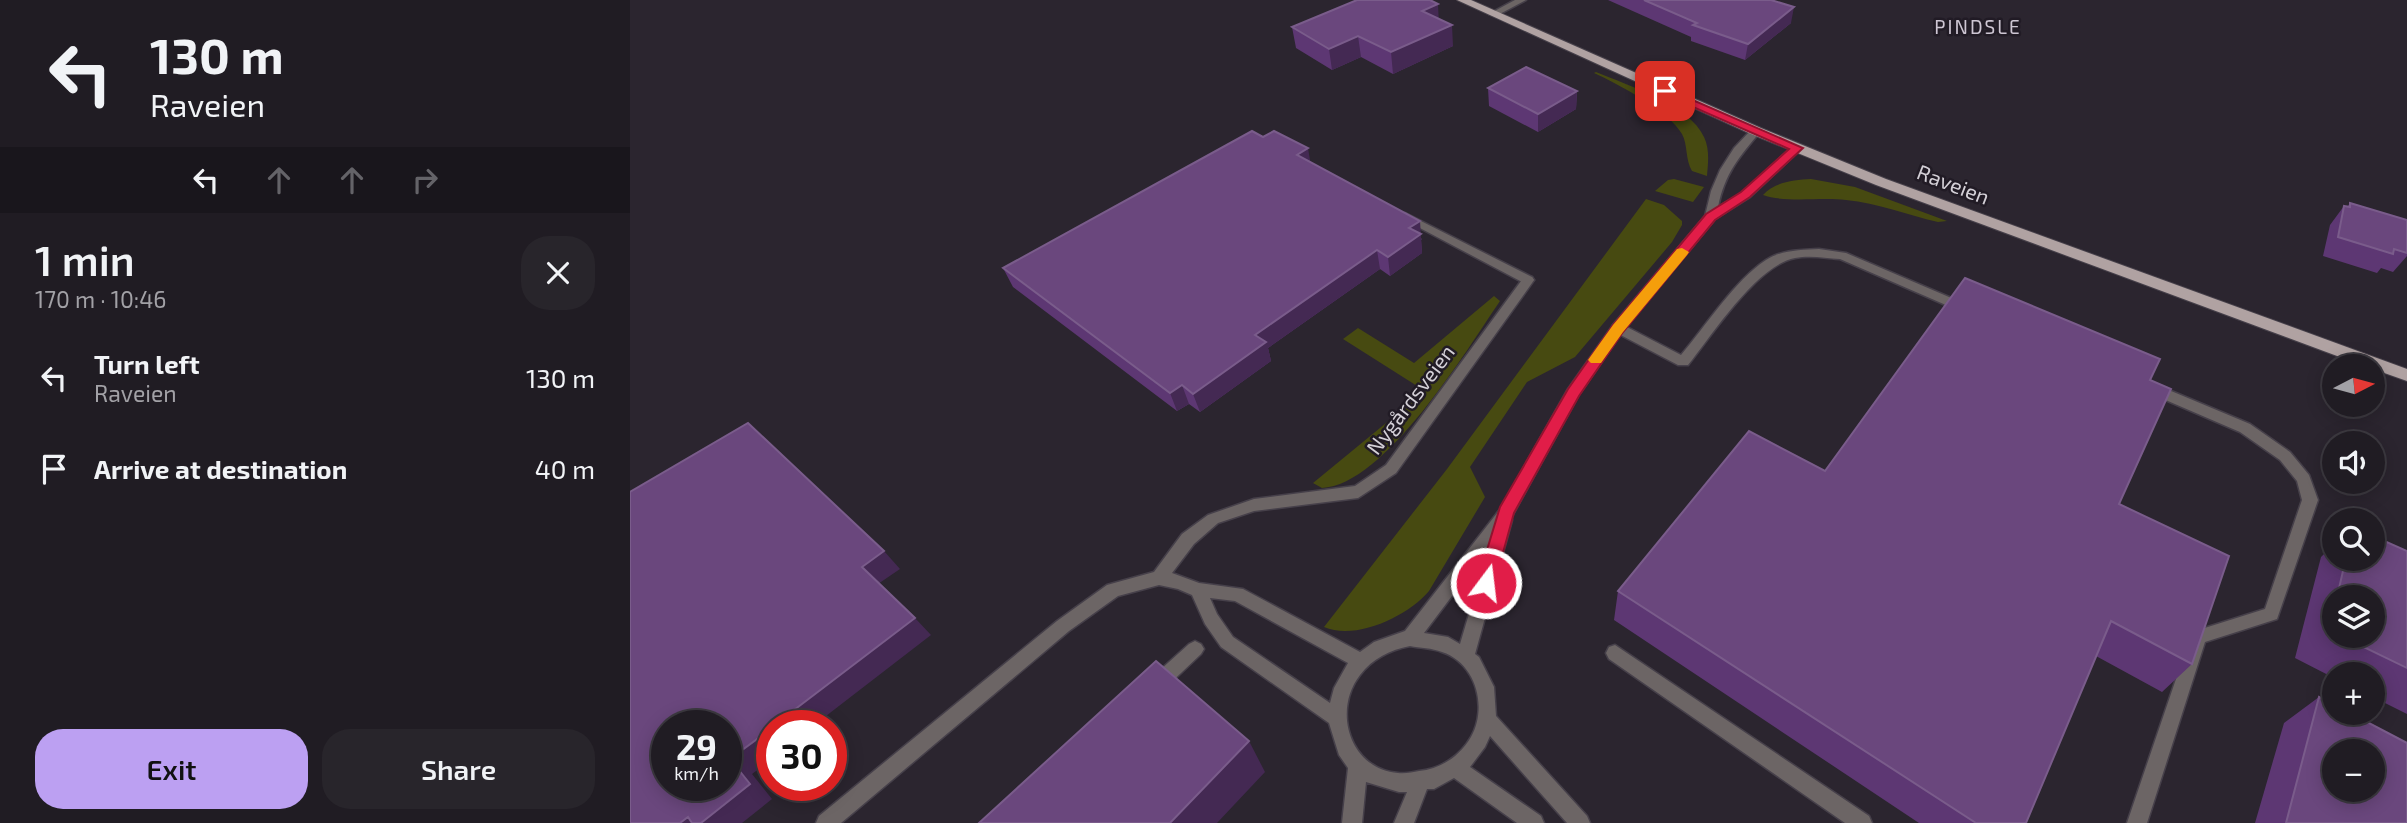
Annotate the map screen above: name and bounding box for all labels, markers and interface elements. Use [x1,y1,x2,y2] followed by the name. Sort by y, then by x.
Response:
[1934,15,2022,38] district label: PINDSLE
[150,25,284,84] text: 130 m
[35,28,126,119] icon: left
[1635,61,1695,121] pin
[1646,72,1684,110] icon: arrive
[150,85,265,123] text: Raveien
[1914,158,1993,209] street label: Raveien
[187,161,225,199] icon: left
[260,161,298,199] icon: ahead
[333,161,371,199] icon: ahead
[406,161,444,199] icon: right
[35,234,135,284] text: 1 min
[521,236,595,310] button: close
[35,285,167,313] text: 170 m · 10:46
[1360,339,1459,459] street label: Nygårdsveien
[94,348,200,379] text: Turn left
[2322,354,2385,416] north arrow
[2322,354,2385,802] map controls
[35,359,73,397] icon: left
[526,362,595,393] text: 130 m
[94,379,177,407] text: Raveien
[2322,431,2385,494] button: sound
[35,450,73,488] icon: arrive
[94,453,347,484] text: Arrive at destination
[535,453,595,484] text: 40 m
[2322,508,2385,571] button: search
[1449,546,1523,620] position arrow
[2322,585,2385,648] button: layers
[2322,662,2385,725] button: +
[756,710,847,801] speed limit sign: 30
[676,725,717,767] text: 29
[35,729,308,809] button: Exit
[322,729,595,809] button: Share
[2322,739,2385,802] button: −
[674,762,719,784] text: km/h

